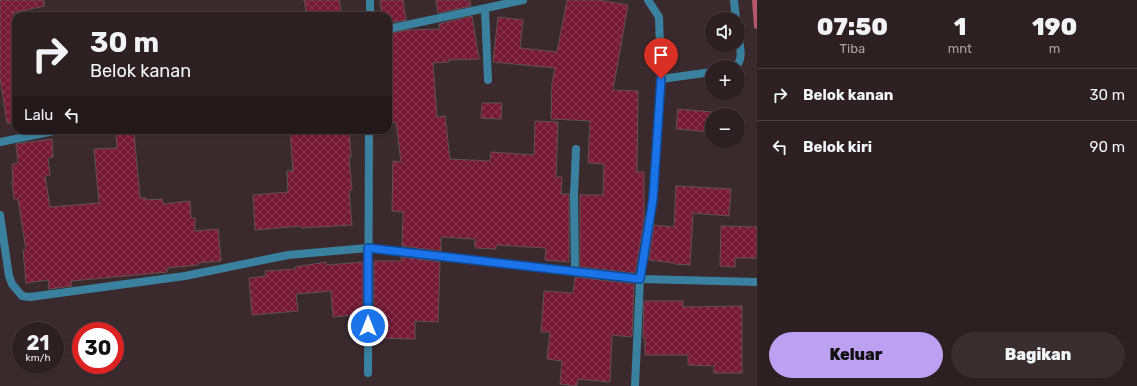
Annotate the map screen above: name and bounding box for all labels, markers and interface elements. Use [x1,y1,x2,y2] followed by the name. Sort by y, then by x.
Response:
[705,12,745,148] map controls
[705,12,745,52] button: sound
[817,13,888,41] text: 07:50
[954,13,966,41] text: 1
[1032,13,1077,41] text: 190
[90,26,159,59] text: 30 m
[24,28,76,80] icon: right
[644,38,678,79] pin
[840,41,865,56] text: Tiba
[948,41,972,56] text: mnt
[1049,41,1060,56] text: m
[650,44,672,66] icon: arrive
[90,60,191,82] text: Belok kanan
[705,60,745,100] button: +
[769,84,791,106] icon: right
[803,86,893,104] text: Belok kanan
[1089,86,1125,104] text: 30 m
[61,104,83,126] icon: left
[24,106,53,124] text: Lalu
[705,108,745,148] button: −
[769,136,791,158] icon: left
[803,138,872,156] text: Belok kiri
[1090,138,1125,156] text: 90 m
[347,305,389,347] position arrow
[72,322,124,374] speed limit sign: 30
[27,331,49,355] text: 21
[769,332,943,378] button: Keluar
[951,332,1125,378] button: Bagikan
[26,352,50,364] text: km/h

